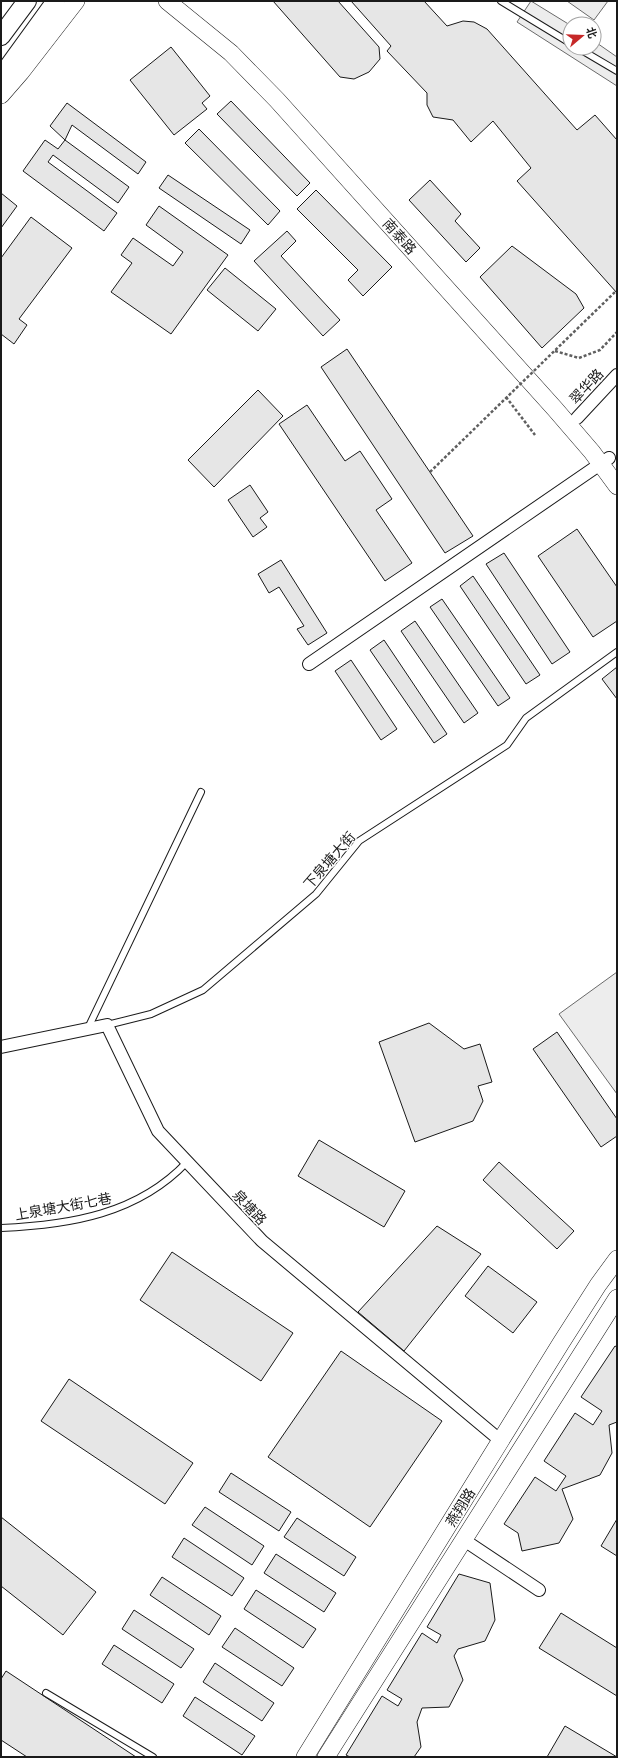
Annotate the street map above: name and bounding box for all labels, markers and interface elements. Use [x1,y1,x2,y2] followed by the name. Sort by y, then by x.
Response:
[562,16,602,56] north arrow
[584,25,600,40] text: 北
[380,215,420,257] street label: 南泰路
[565,365,607,407] street label: 翠华路
[300,828,358,892] street label: 下泉塘大街
[229,1186,271,1228] street label: 泉塘路
[13,1189,113,1223] street label: 上泉塘大街七巷
[442,1485,478,1529] street label: 燕翔路

